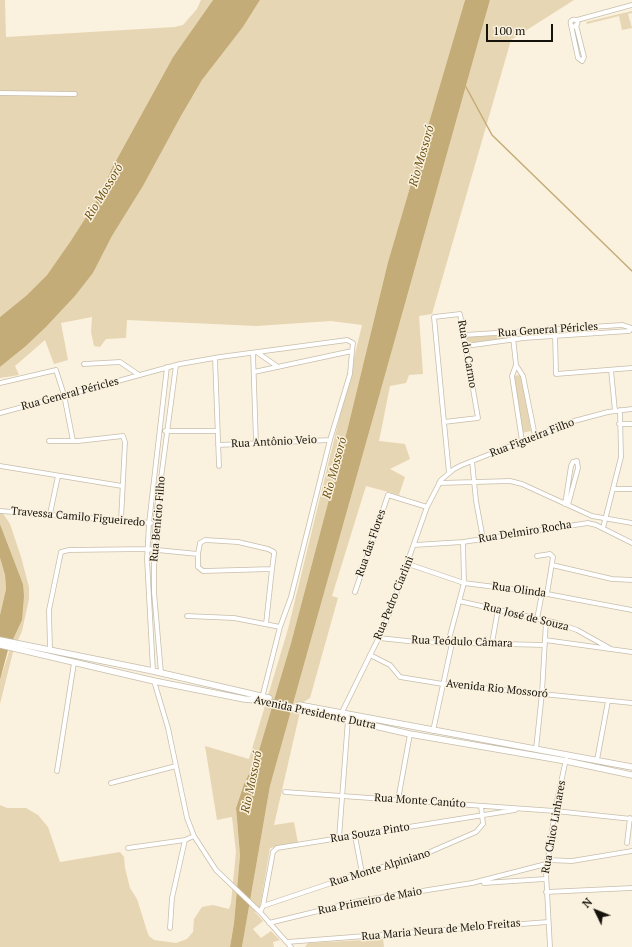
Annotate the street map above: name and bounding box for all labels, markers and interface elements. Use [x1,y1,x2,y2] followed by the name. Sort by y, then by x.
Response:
[488,16,555,42] scale bar
[493,23,525,38] text: 100 m
[406,124,438,188] water label: Rio Mossoró
[82,161,126,223] water label: Rio Mossoró
[455,319,479,389] street label: Rua do Carmo
[497,320,599,340] street label: Rua General Péricles
[20,375,120,413] street label: Rua General Péricles
[488,416,576,460] street label: Rua Figueira Filho
[231,433,317,451] street label: Rua Antônio Veio
[320,436,350,500] water label: Rio Mossoró
[148,476,168,562] street label: Rua Benício Filho
[10,505,146,529] street label: Travessa Camilo Figueiredo
[353,508,389,578] street label: Rua das Flores
[478,518,572,546] street label: Rua Delmiro Rocha
[371,554,417,642] street label: Rua Pedro Ciarlini
[491,580,547,600] street label: Rua Olinda
[482,600,570,634] street label: Rua José de Souza
[411,634,513,650] street label: Rua Teódulo Câmara
[445,677,549,701] street label: Avenida Rio Mossoró
[253,694,377,732] street label: Avenida Presidente Dutra
[238,750,266,814] water label: Rio Mossoró
[539,779,569,875] street label: Rua Chico Linhares
[374,791,466,811] street label: Rua Monte Canúto
[329,820,411,846] street label: Rua Souza Pinto
[328,846,432,890] street label: Rua Monte Alpiniano
[317,884,423,918] street label: Rua Primeiro de Maio
[576,891,616,931] north arrow
[579,895,595,911] text: N
[361,916,521,944] street label: Rua Maria Neura de Melo Freitas

